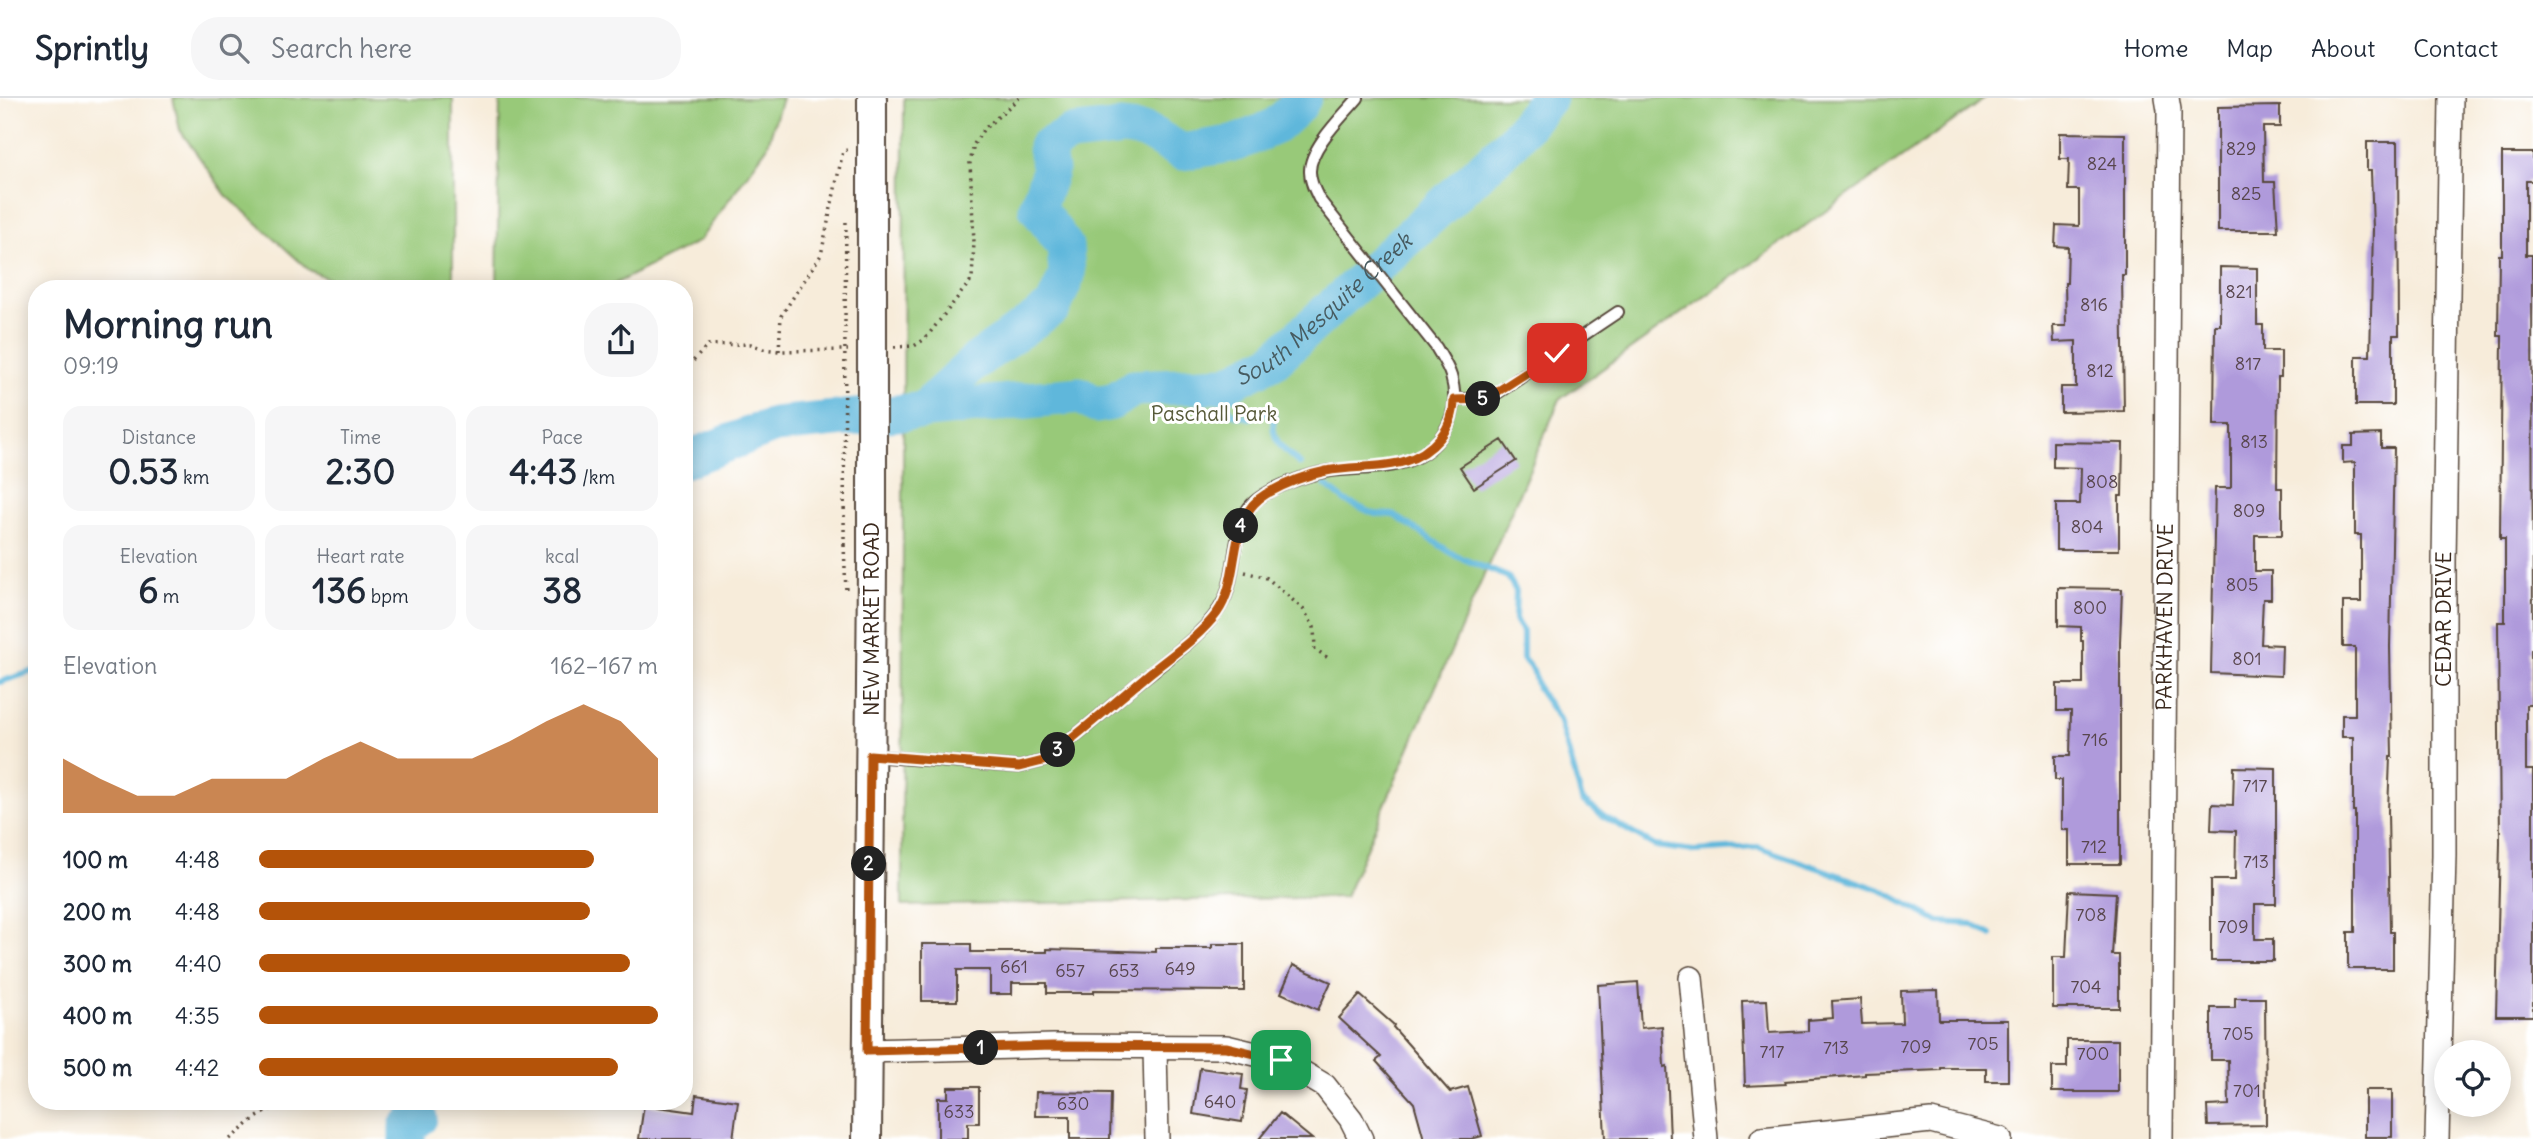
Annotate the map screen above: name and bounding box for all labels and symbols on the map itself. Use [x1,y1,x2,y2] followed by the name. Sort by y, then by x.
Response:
[2226,137,2256,160] house number: 829
[2087,152,2117,175] house number: 824
[2231,182,2261,205] house number: 825
[1230,225,1419,392] water label: South Mesquite Creek
[2225,280,2253,303] house number: 821
[2080,293,2108,316] house number: 816
[1527,323,1587,383] pin
[2235,352,2261,375] house number: 817
[2086,359,2114,382] house number: 812
[1466,382,1500,416] pin: 5
[1151,400,1277,427] park label: Paschall Park
[2240,430,2268,453] house number: 813
[2086,470,2118,493] house number: 808
[2233,499,2265,522] house number: 809
[1224,508,1258,544] pin: 4
[2071,515,2103,538] house number: 804
[858,522,885,716] street label: NEW MARKET ROAD
[2150,523,2179,711] street label: PARKHAVEN DRIVE
[2430,551,2457,687] street label: CEDAR DRIVE
[2226,573,2258,596] house number: 805
[2073,596,2107,619] house number: 800
[2232,647,2262,670] house number: 801
[2082,728,2108,751] house number: 716
[1040,732,1076,768] pin: 3
[2243,774,2268,797] house number: 717
[2081,835,2107,858] house number: 712
[852,846,886,882] pin: 2
[2243,850,2269,873] house number: 713
[2075,903,2107,926] house number: 708
[2217,915,2249,938] house number: 709
[1000,955,1028,978] house number: 661
[1164,957,1196,980] house number: 649
[1055,959,1085,982] house number: 657
[1109,959,1139,982] house number: 653
[2070,975,2102,998] house number: 704
[2222,1022,2254,1045] house number: 705
[964,1030,998,1066] pin: 1
[1251,1030,1311,1090] pin
[1967,1032,1999,1055] house number: 705
[1900,1035,1932,1058] house number: 709
[1823,1036,1849,1059] house number: 713
[1760,1040,1785,1063] house number: 717
[2077,1042,2109,1065] house number: 700
[2233,1079,2261,1102] house number: 701
[1204,1090,1236,1113] house number: 640
[1057,1092,1089,1115] house number: 630
[944,1100,974,1123] house number: 633

